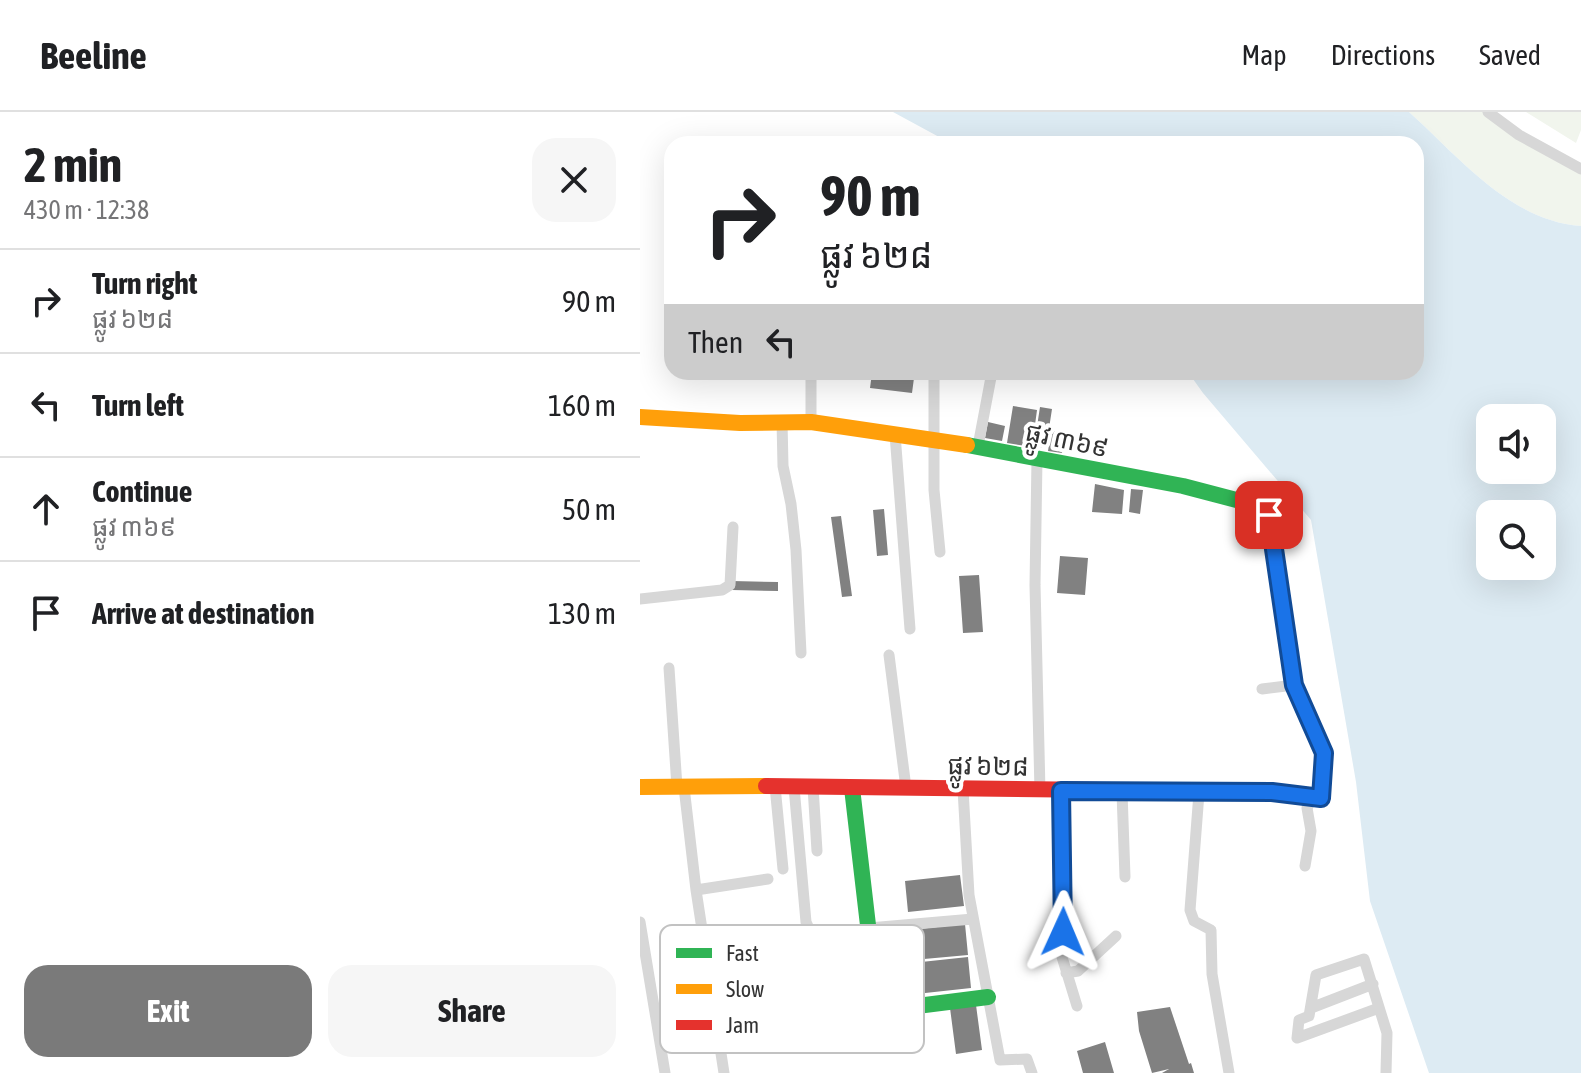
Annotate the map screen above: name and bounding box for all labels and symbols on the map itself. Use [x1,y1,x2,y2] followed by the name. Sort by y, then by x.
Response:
[1021,417,1111,472] street label: ផ្លូវ ៣៦៩
[1235,481,1303,549] pin
[947,750,1029,790] street label: ផ្លូវ ៦២៨
[1021,890,1105,974] position arrow
[660,925,924,1053] legend
[726,940,759,966] text: Fast
[726,976,764,1002] text: Slow
[726,1012,759,1038] text: Jam

